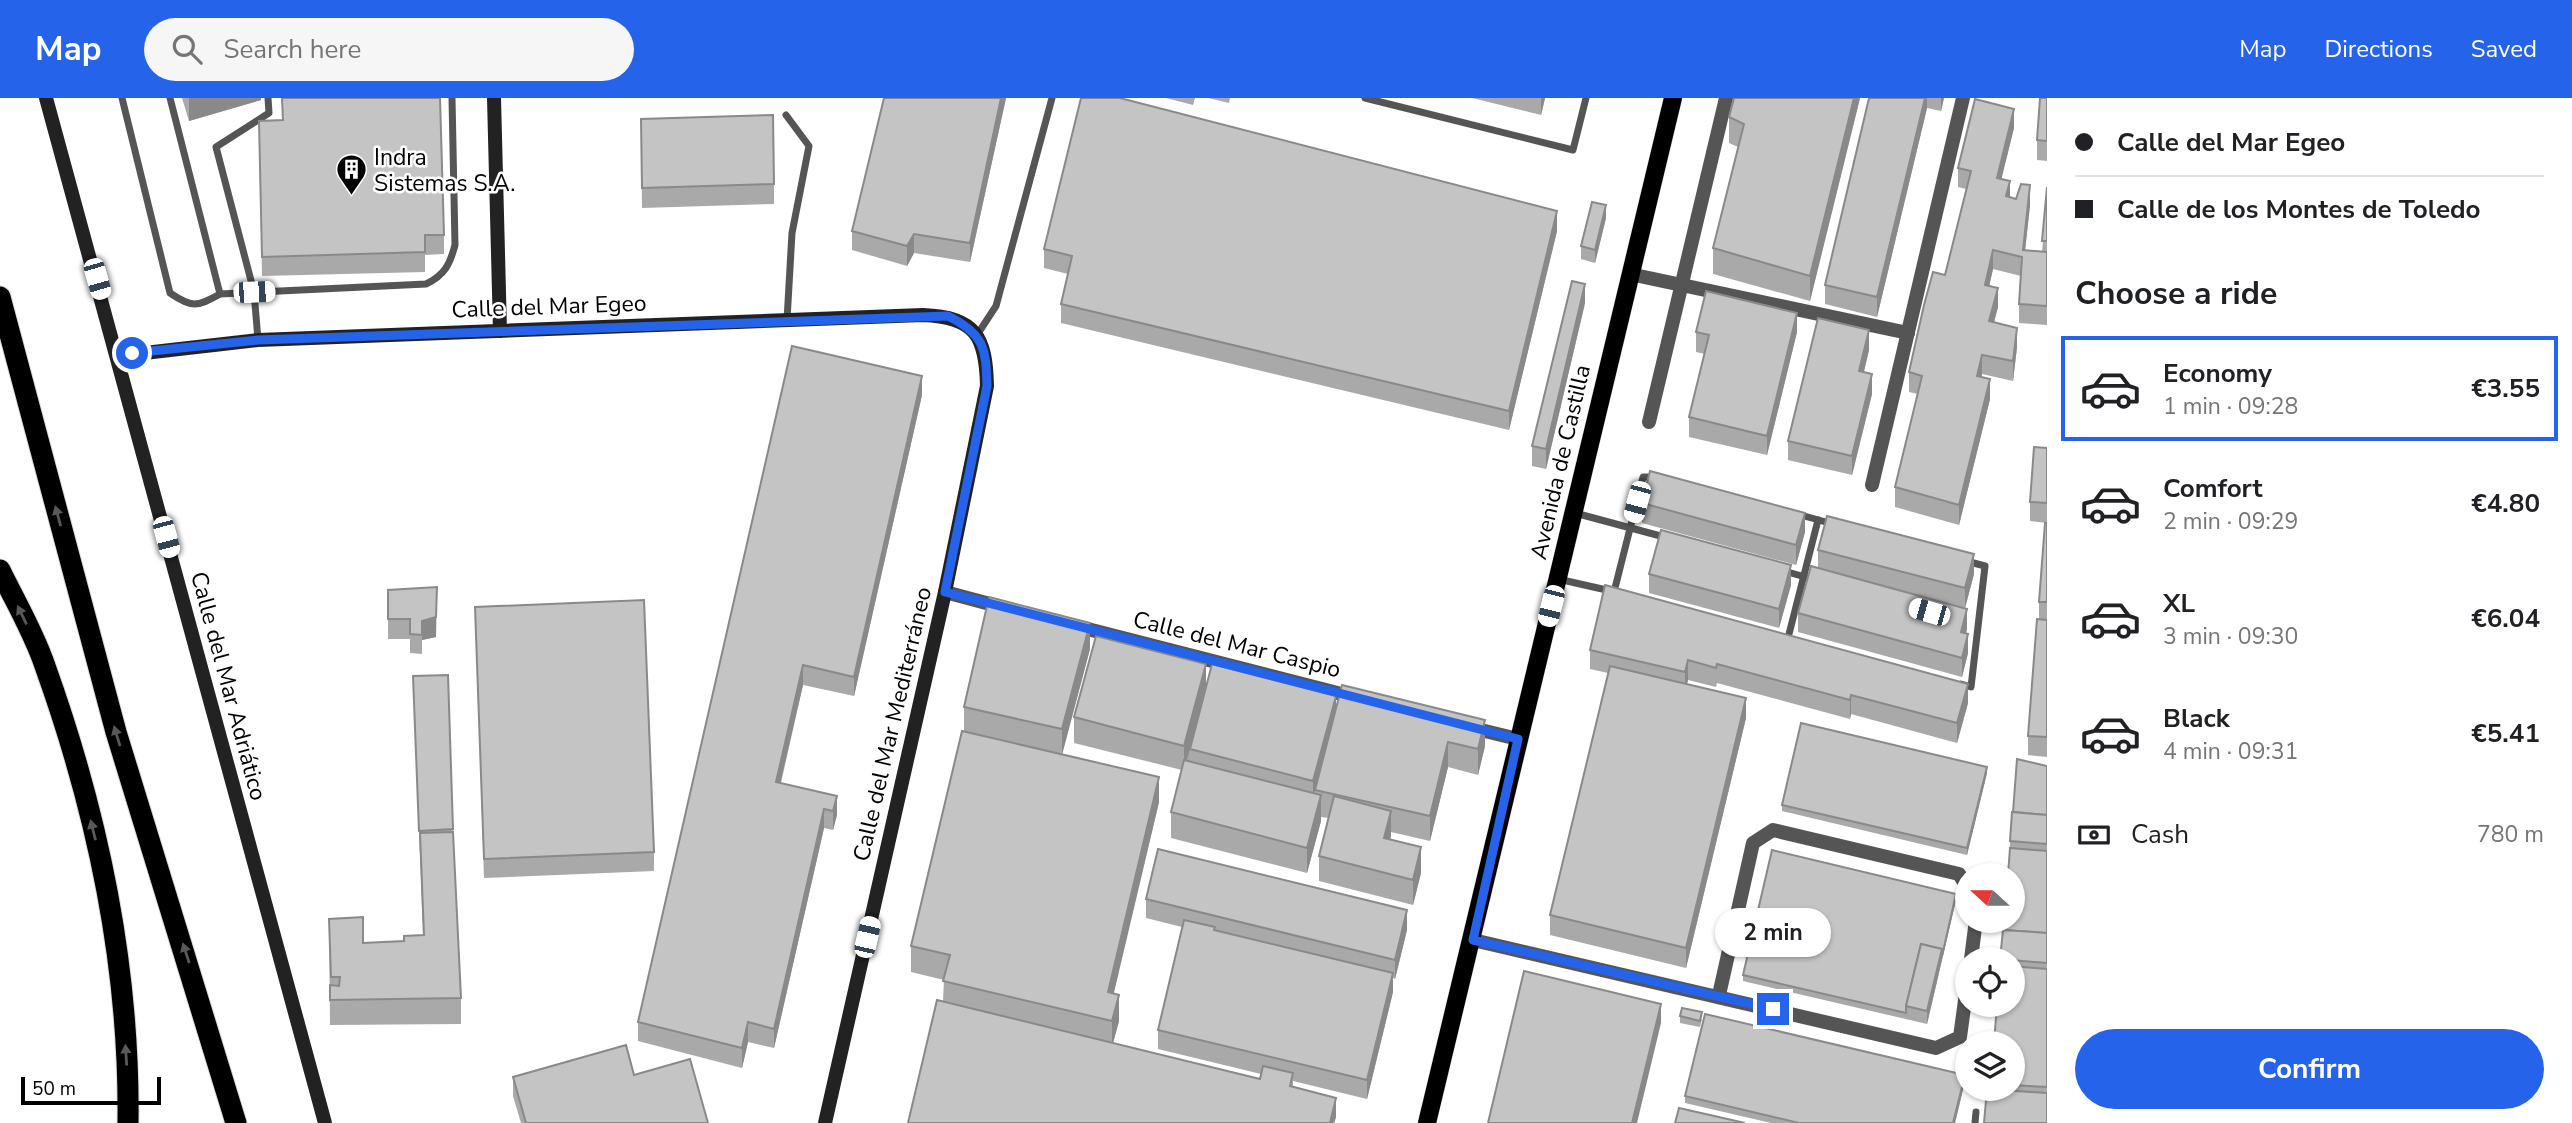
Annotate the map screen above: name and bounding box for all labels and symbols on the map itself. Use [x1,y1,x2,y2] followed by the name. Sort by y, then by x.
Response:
[374,142,516,199] place label: Indra Sistemas S.A.
[334,153,368,197] building icon: Indra Sistemas S.A.
[82,256,113,302] car
[233,281,276,303] car
[451,288,647,325] street label: Calle del Mar Egeo
[116,337,148,369] route start
[1523,362,1598,563] street label: Avenida de Castilla
[1622,479,1653,525] car
[53,505,63,526] one-way arrow
[151,514,182,560] car
[183,568,274,804] street label: Calle del Mar Adriático
[1536,583,1567,629] car
[846,584,939,864] street label: Calle del Mar Mediterráneo
[1906,596,1953,628] car
[1130,604,1344,685] street label: Calle del Mar Caspio
[16,605,27,625] one-way arrow
[112,725,122,746] one-way arrow
[87,819,98,841] one-way arrow
[1955,863,2025,933] north arrow
[1715,908,1831,956] callout: 2 min
[853,914,882,960] car
[180,942,190,963] one-way arrow
[1757,993,1789,1025] route end
[120,1044,131,1066] one-way arrow
[21,1074,161,1106] scale bar

